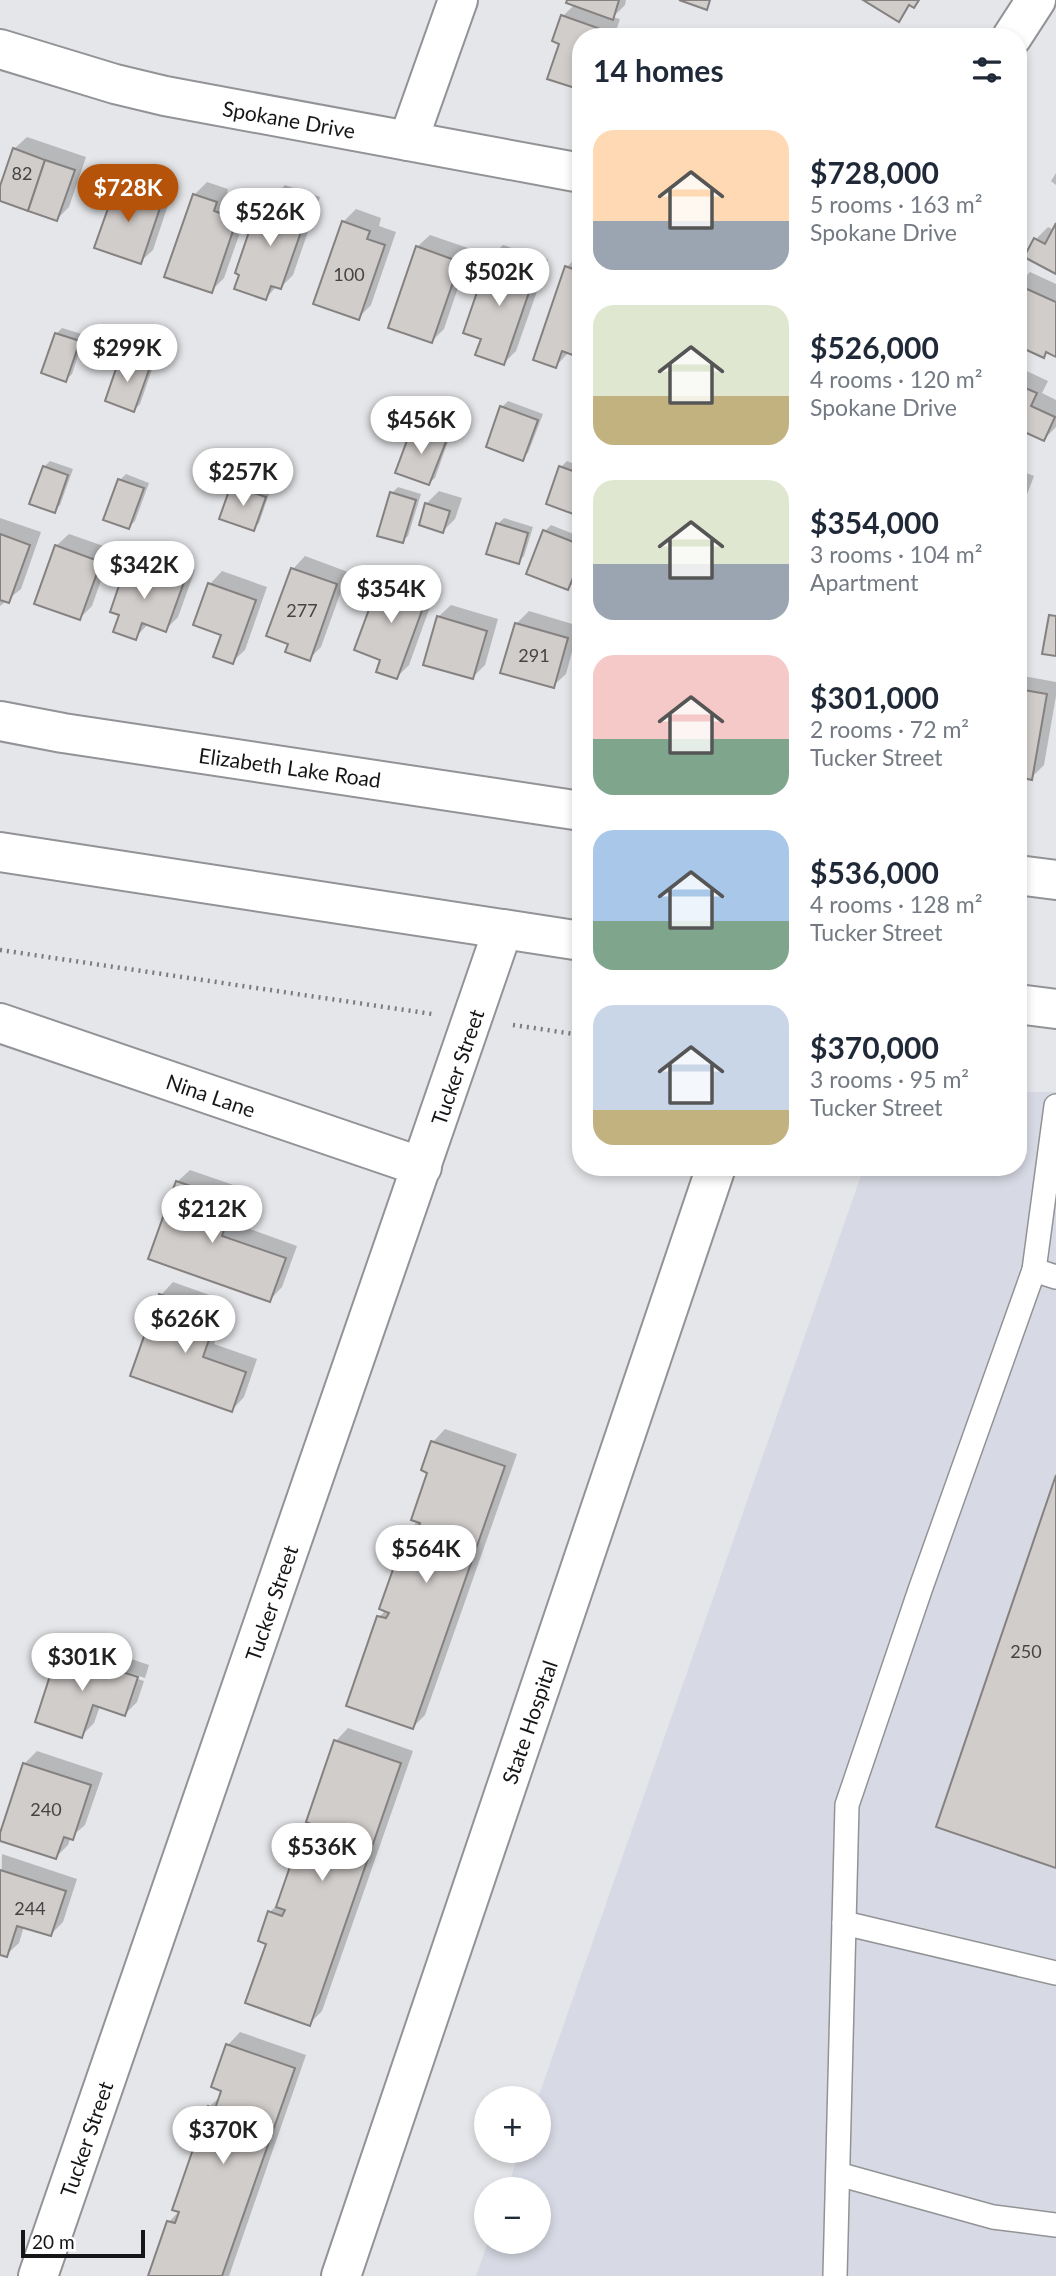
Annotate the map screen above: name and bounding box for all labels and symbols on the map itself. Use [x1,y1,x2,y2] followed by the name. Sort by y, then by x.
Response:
[221,95,357,143] street label: Spokane Drive
[12,162,32,184] house number: 82
[79,164,177,224] pin: $728K
[221,188,319,248] pin: $526K
[450,248,548,308] pin: $502K
[333,263,365,285] house number: 100
[78,324,176,384] pin: $299K
[372,396,470,456] pin: $456K
[194,448,292,508] pin: $257K
[95,542,193,601] pin: $342K
[342,566,440,625] pin: $354K
[286,599,318,621] house number: 277
[518,644,550,666] house number: 291
[197,742,383,792] street label: Elizabeth Lake Road
[425,1005,489,1128] street label: Tucker Street
[163,1068,259,1122] street label: Nina Lane
[163,1186,261,1245] pin: $212K
[136,1296,234,1355] pin: $626K
[377,1526,475,1585] pin: $564K
[239,1541,303,1664] street label: Tucker Street
[33,1634,131,1693] pin: $301K
[1010,1640,1042,1662] house number: 250
[496,1657,562,1787] street label: State Hospital
[30,1798,62,1820] house number: 240
[273,1824,371,1883] pin: $536K
[14,1897,46,1919] house number: 244
[54,2077,118,2200] street label: Tucker Street
[174,2106,272,2166] pin: $370K
[21,2227,145,2259] scale bar

